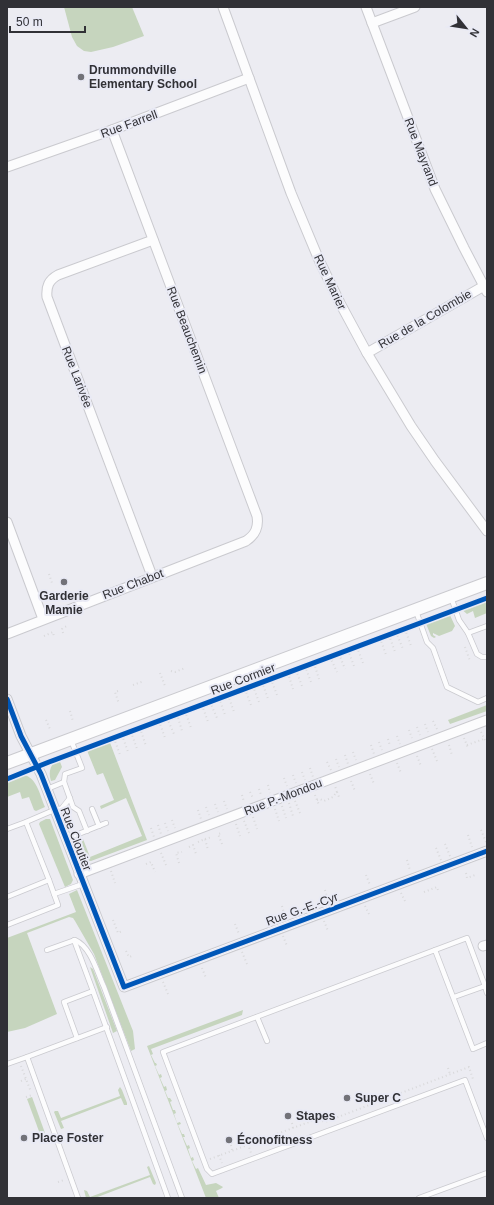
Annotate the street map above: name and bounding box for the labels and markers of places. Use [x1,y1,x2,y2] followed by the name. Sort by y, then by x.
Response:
[89,63,197,91] place label: Drummondville Elementary School
[76,72,86,82] marker: Drummondville Elementary School
[59,577,69,587] marker: Garderie Mamie
[39,589,89,617] place label: Garderie Mamie
[355,1091,401,1105] place label: Super C
[342,1093,352,1103] marker: Super C
[296,1109,336,1123] place label: Stapes
[283,1111,293,1121] marker: Stapes
[32,1131,104,1145] place label: Place Foster
[237,1132,313,1147] place label: Éconofitness
[19,1133,29,1143] marker: Place Foster
[224,1135,234,1145] marker: Éconofitness

